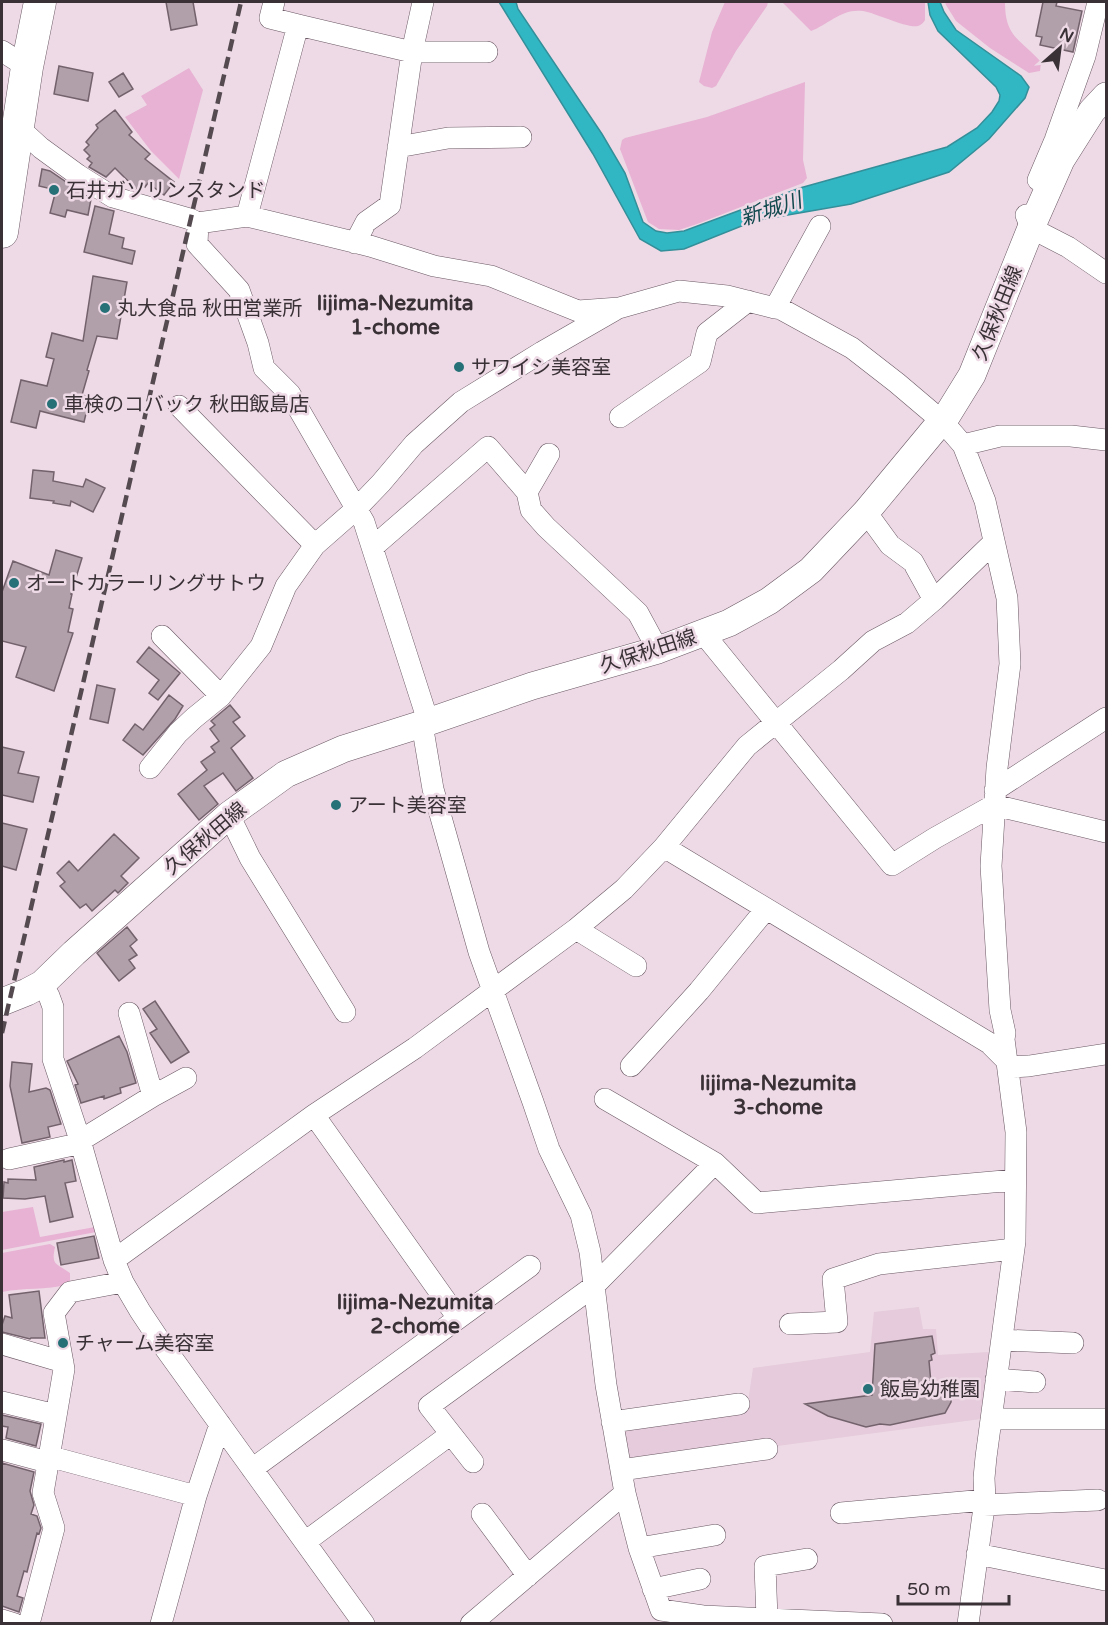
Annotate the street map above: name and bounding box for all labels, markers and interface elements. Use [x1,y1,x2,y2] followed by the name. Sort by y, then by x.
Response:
[1030,18,1090,78] north arrow
[1056,24,1077,47] text: N
[66,179,266,203] place label: 石井ガソリンスタンド
[47,183,61,197] marker: 石井ガソリンスタンド
[737,187,807,231] water label: 新城川
[968,263,1028,364] street label: 久保秋田線
[316,291,474,340] district label: Iijima-Nezumita 1-chome
[117,297,302,321] place label: 丸大食品 秋田営業所
[98,301,112,315] marker: 丸大食品 秋田営業所
[471,356,611,380] place label: サワイシ美容室
[452,360,466,374] marker: サワイシ美容室
[64,393,309,417] place label: 車検のコバック 秋田飯島店
[45,397,59,411] marker: 車検のコバック 秋田飯島店
[26,572,266,596] place label: オートカラーリングサトウ
[7,576,21,590] marker: オートカラーリングサトウ
[597,625,700,679] street label: 久保秋田線
[348,794,467,818] place label: アート美容室
[160,797,252,880] street label: 久保秋田線
[329,798,343,812] marker: アート美容室
[699,1071,857,1120] district label: Iijima-Nezumita 3-chome
[336,1290,494,1339] district label: Iijima-Nezumita 2-chome
[75,1332,214,1356] place label: チャーム美容室
[56,1336,70,1350] marker: チャーム美容室
[880,1378,980,1402] place label: 飯島幼稚園
[861,1382,875,1396] marker: 飯島幼稚園
[898,1568,1009,1606] scale bar
[907,1578,951,1600] text: 50 m

